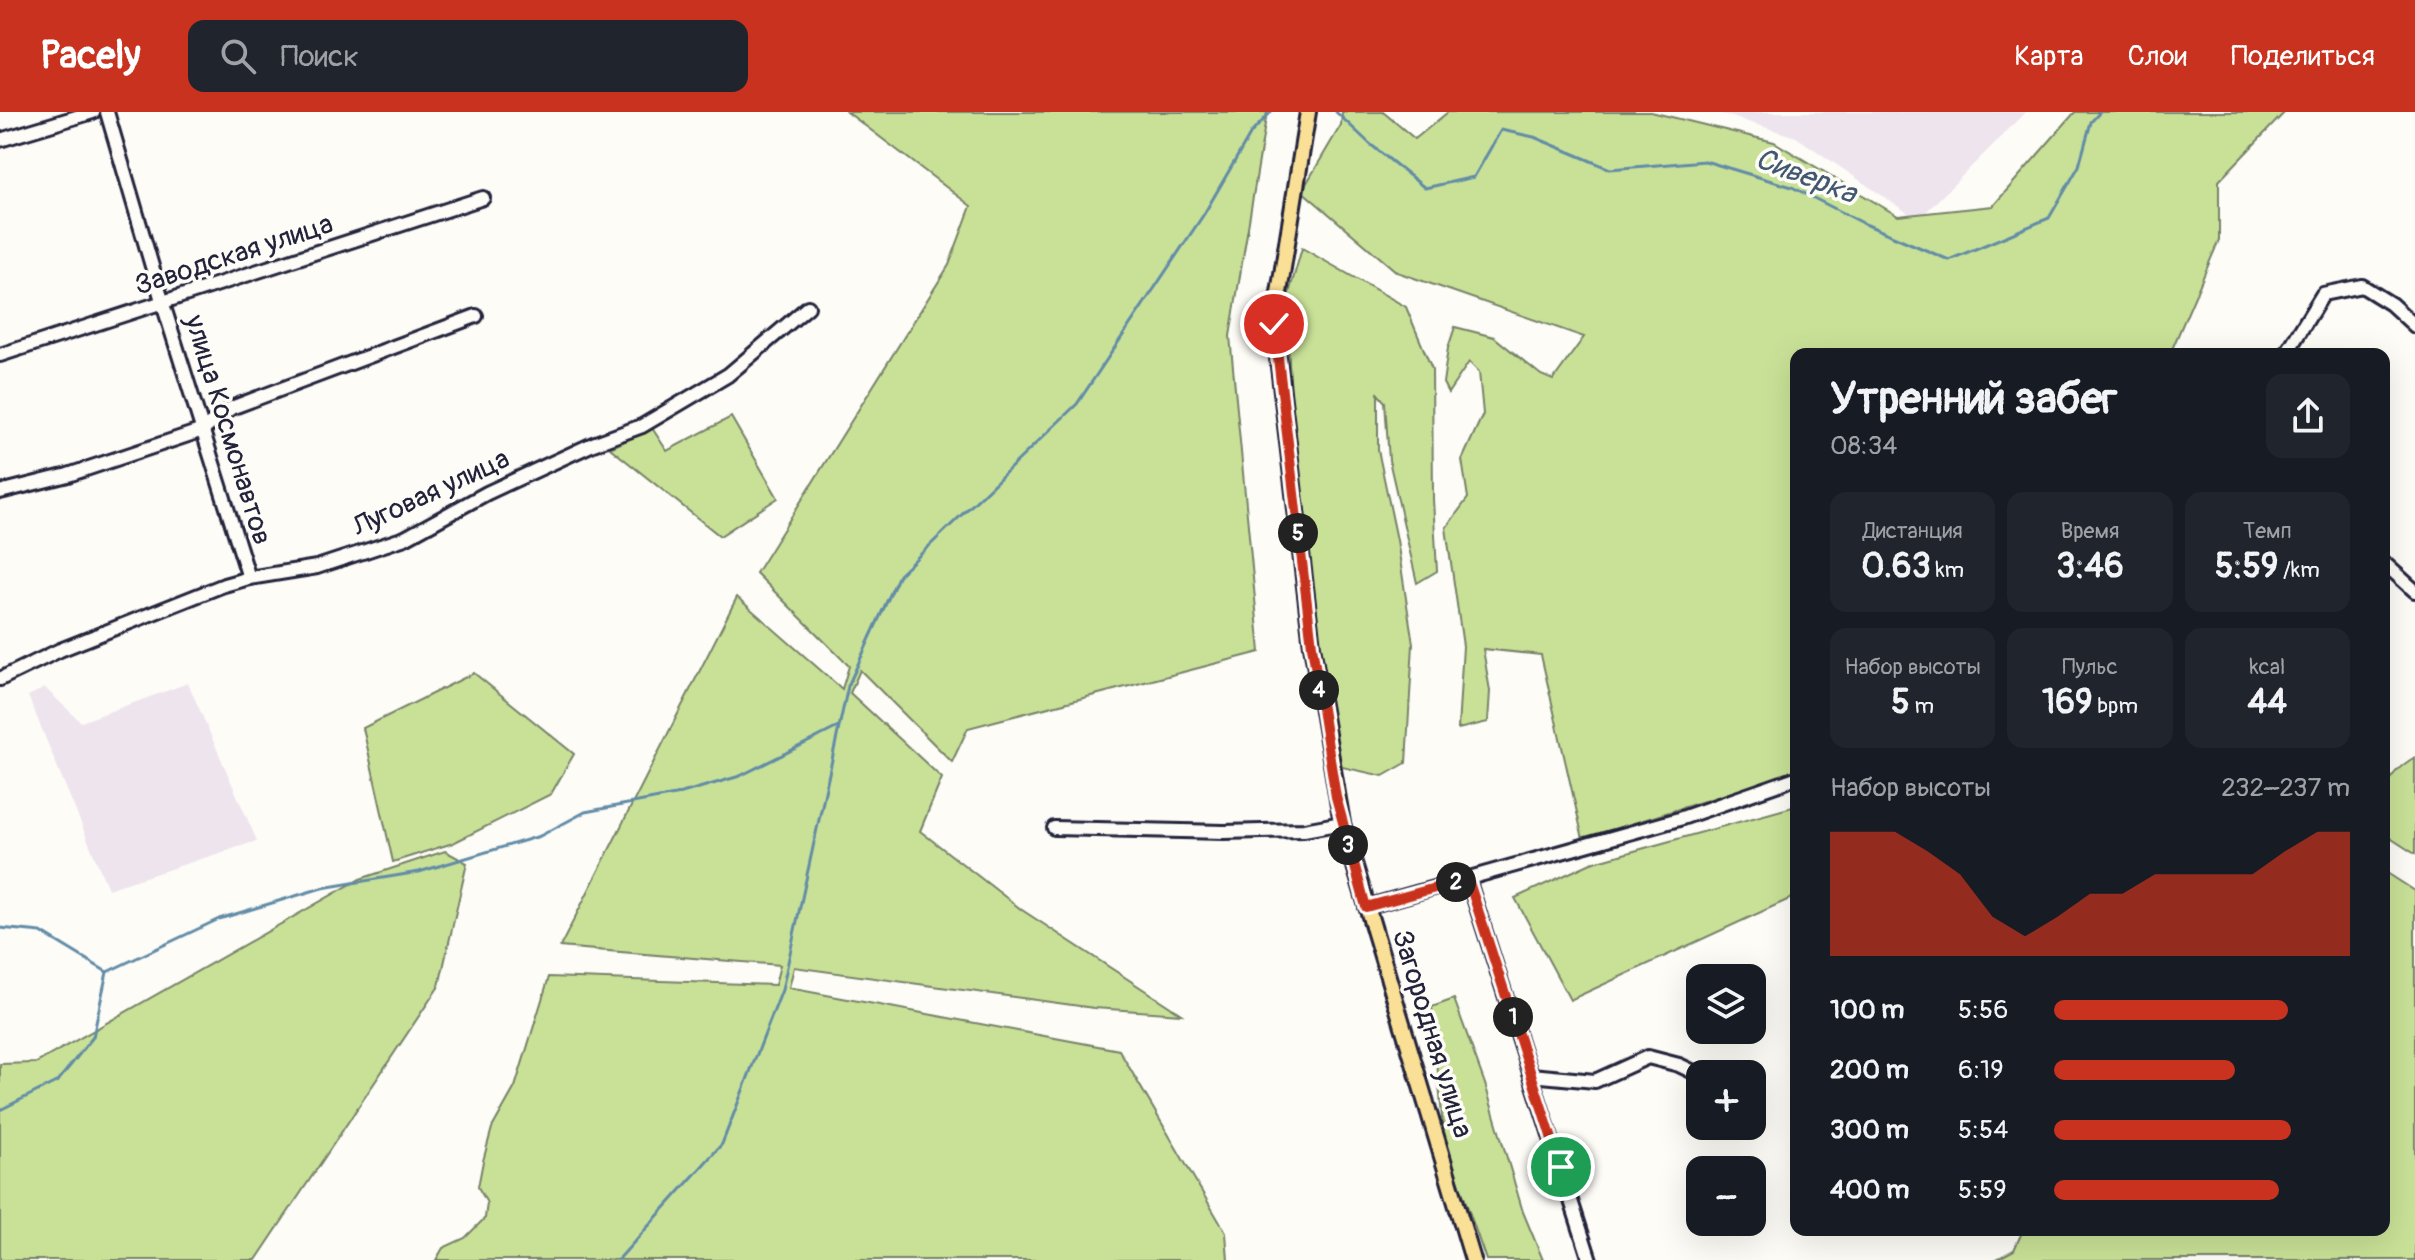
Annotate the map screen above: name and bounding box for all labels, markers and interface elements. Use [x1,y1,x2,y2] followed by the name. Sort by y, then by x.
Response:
[188,20,748,92] search box
[40,32,140,80] text: Pacely
[216,34,260,78] icon: search
[280,38,359,75] text: Поиск
[2014,39,2084,74] text: Карта
[2128,39,2187,74] text: Слои
[2231,39,2375,74] text: Поделиться
[1750,140,1864,213] water label: Сиверка
[131,207,337,303] street label: Заводская улица
[1240,290,1308,358] pin
[1252,302,1296,346] icon: check
[176,310,280,549] street label: улица Космонавтов
[1830,372,2117,427] text: Утренний забег
[2266,374,2350,458] button: share
[1830,430,1897,462] text: 08:34
[346,441,515,545] street label: Луговая улица
[1278,513,1318,553] pin: 5
[1863,517,1963,545] text: Дистанция
[2061,517,2119,545] text: Время
[2243,517,2292,545] text: Темп
[1292,519,1304,547] text: 5
[1861,545,1931,588] text: 0.63
[2056,545,2124,588] text: 3:46
[2215,545,2278,588] text: 5:59
[1931,556,1964,584] text: km
[2278,556,2320,584] text: /km
[1845,653,1981,681] text: Набор высоты
[2062,653,2118,681] text: Пульс
[2249,653,2285,681] text: kcal
[1299,670,1339,710] pin: 4
[1313,676,1325,704] text: 4
[1891,681,1910,724] text: 5
[2042,681,2093,724] text: 169
[2248,681,2287,724] text: 44
[1910,692,1934,720] text: m
[2093,692,2138,720] text: bpm
[1830,772,1991,804] text: Набор высоты
[2221,772,2350,804] text: 232–237 m
[1328,825,1368,865] pin: 3
[1342,831,1354,859] text: 3
[1436,862,1476,902] pin: 2
[1450,868,1462,896] text: 2
[1384,926,1480,1142] street label: Загородная улица
[1686,964,1766,1236] map controls
[1686,964,1766,1044] button: layers
[1830,994,1904,1026] text: 100 m
[1958,994,2008,1026] text: 5:56
[1493,997,1533,1037] pin: 1
[1509,1003,1517,1031] text: 1
[1830,1054,1909,1086] text: 200 m
[1958,1054,2004,1086] text: 6:19
[1686,1060,1766,1140] button: +
[1830,1114,1909,1146] text: 300 m
[1958,1114,2008,1146] text: 5:54
[1527,1133,1595,1201] pin
[1539,1145,1583,1189] icon: arrive
[1686,1156,1766,1236] button: −
[1830,1174,1909,1206] text: 400 m
[1958,1174,2007,1206] text: 5:59

